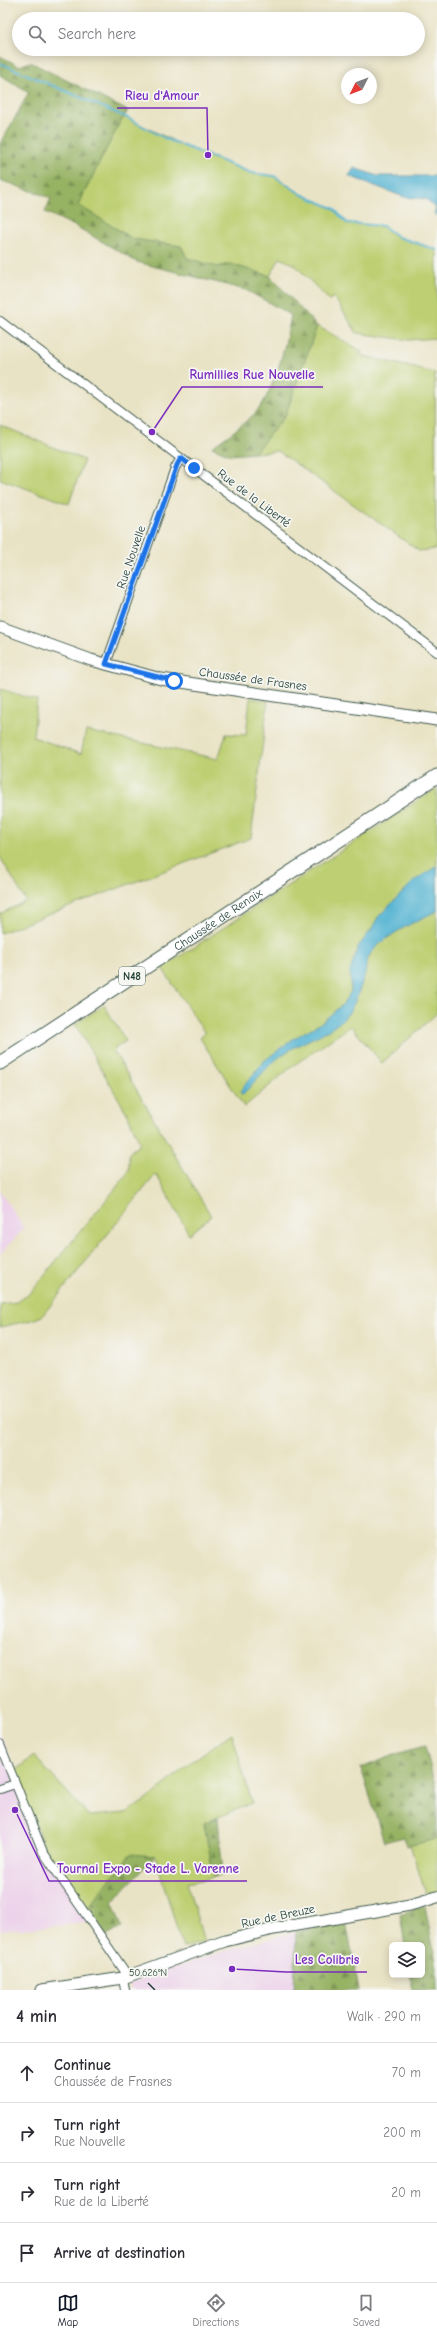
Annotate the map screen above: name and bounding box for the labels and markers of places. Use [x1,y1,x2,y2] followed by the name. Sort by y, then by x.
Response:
[117,83,207,108] callout: Rieu d'Amour
[182,362,323,387] callout: Rumillies Rue Nouvelle
[49,1856,247,1881] callout: Tournai Expo - Stade L. Varenne
[286,1947,367,1972] callout: Les Colibris

